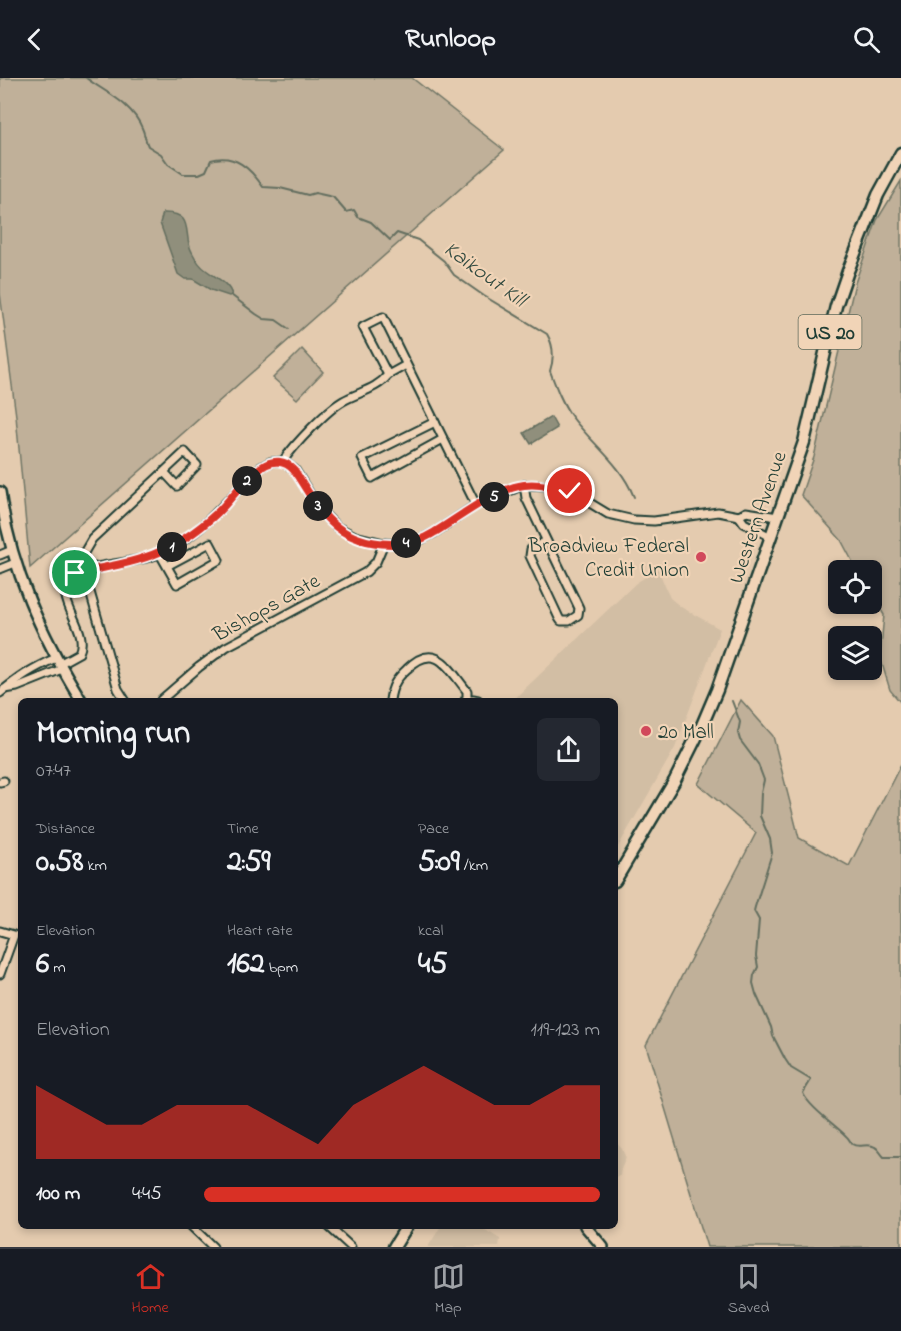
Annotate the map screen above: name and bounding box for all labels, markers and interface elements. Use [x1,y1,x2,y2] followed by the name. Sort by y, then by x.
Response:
[405,20,496,59] text: Runloop
[18,23,51,56] icon: back
[850,23,883,56] icon: search
[436,235,534,318] water label: Kaikout Kill
[798,315,862,349] road number: US 20
[722,447,796,588] street label: Western Avenue
[544,465,595,516] pin
[232,466,262,496] pin: 2
[243,469,251,493] text: 2
[553,474,586,507] icon: check
[479,482,509,512] pin: 5
[489,485,499,509] text: 5
[303,491,333,521] pin: 3
[315,494,321,518] text: 3
[391,528,421,558] pin: 4
[403,531,409,555] text: 4
[157,532,187,562] pin: 1
[527,532,689,586] place label: Broadview Federal Credit Union
[169,535,175,559] text: 1
[49,547,100,598] pin
[694,550,708,564] marker: Broadview Federal Credit Union
[58,556,91,589] icon: arrive
[828,560,882,680] map controls
[828,560,882,614] button: locate
[207,567,326,651] street label: Bishops Gate
[828,626,882,680] button: layers
[36,710,190,758] text: Morning run
[537,718,600,781] button: share
[658,718,714,748] place label: 20 Mall
[639,724,653,738] marker: 20 Mall
[36,757,71,786] text: 07:47
[36,817,95,841] text: Distance
[227,817,259,841] text: Time
[418,817,449,841] text: Pace
[36,841,84,885] text: 0.58
[227,841,271,885] text: 2:59
[418,841,460,885] text: 5:09
[84,854,107,878] text: km
[460,854,488,878] text: /km
[36,919,95,943] text: Elevation
[227,919,293,943] text: Heart rate
[418,919,443,943] text: kcal
[36,943,49,987] text: 6
[227,943,265,987] text: 162
[418,943,448,987] text: 45
[49,956,66,980] text: m
[265,956,298,980] text: bpm
[36,1016,110,1045] text: Elevation
[530,1016,600,1045] text: 119–123 m
[36,1180,80,1209] text: 100 m
[132,1180,162,1209] text: 4:45
[132,1260,169,1320] tab: Home
[432,1260,465,1320] tab: Map
[728,1260,769,1320] tab: Saved

